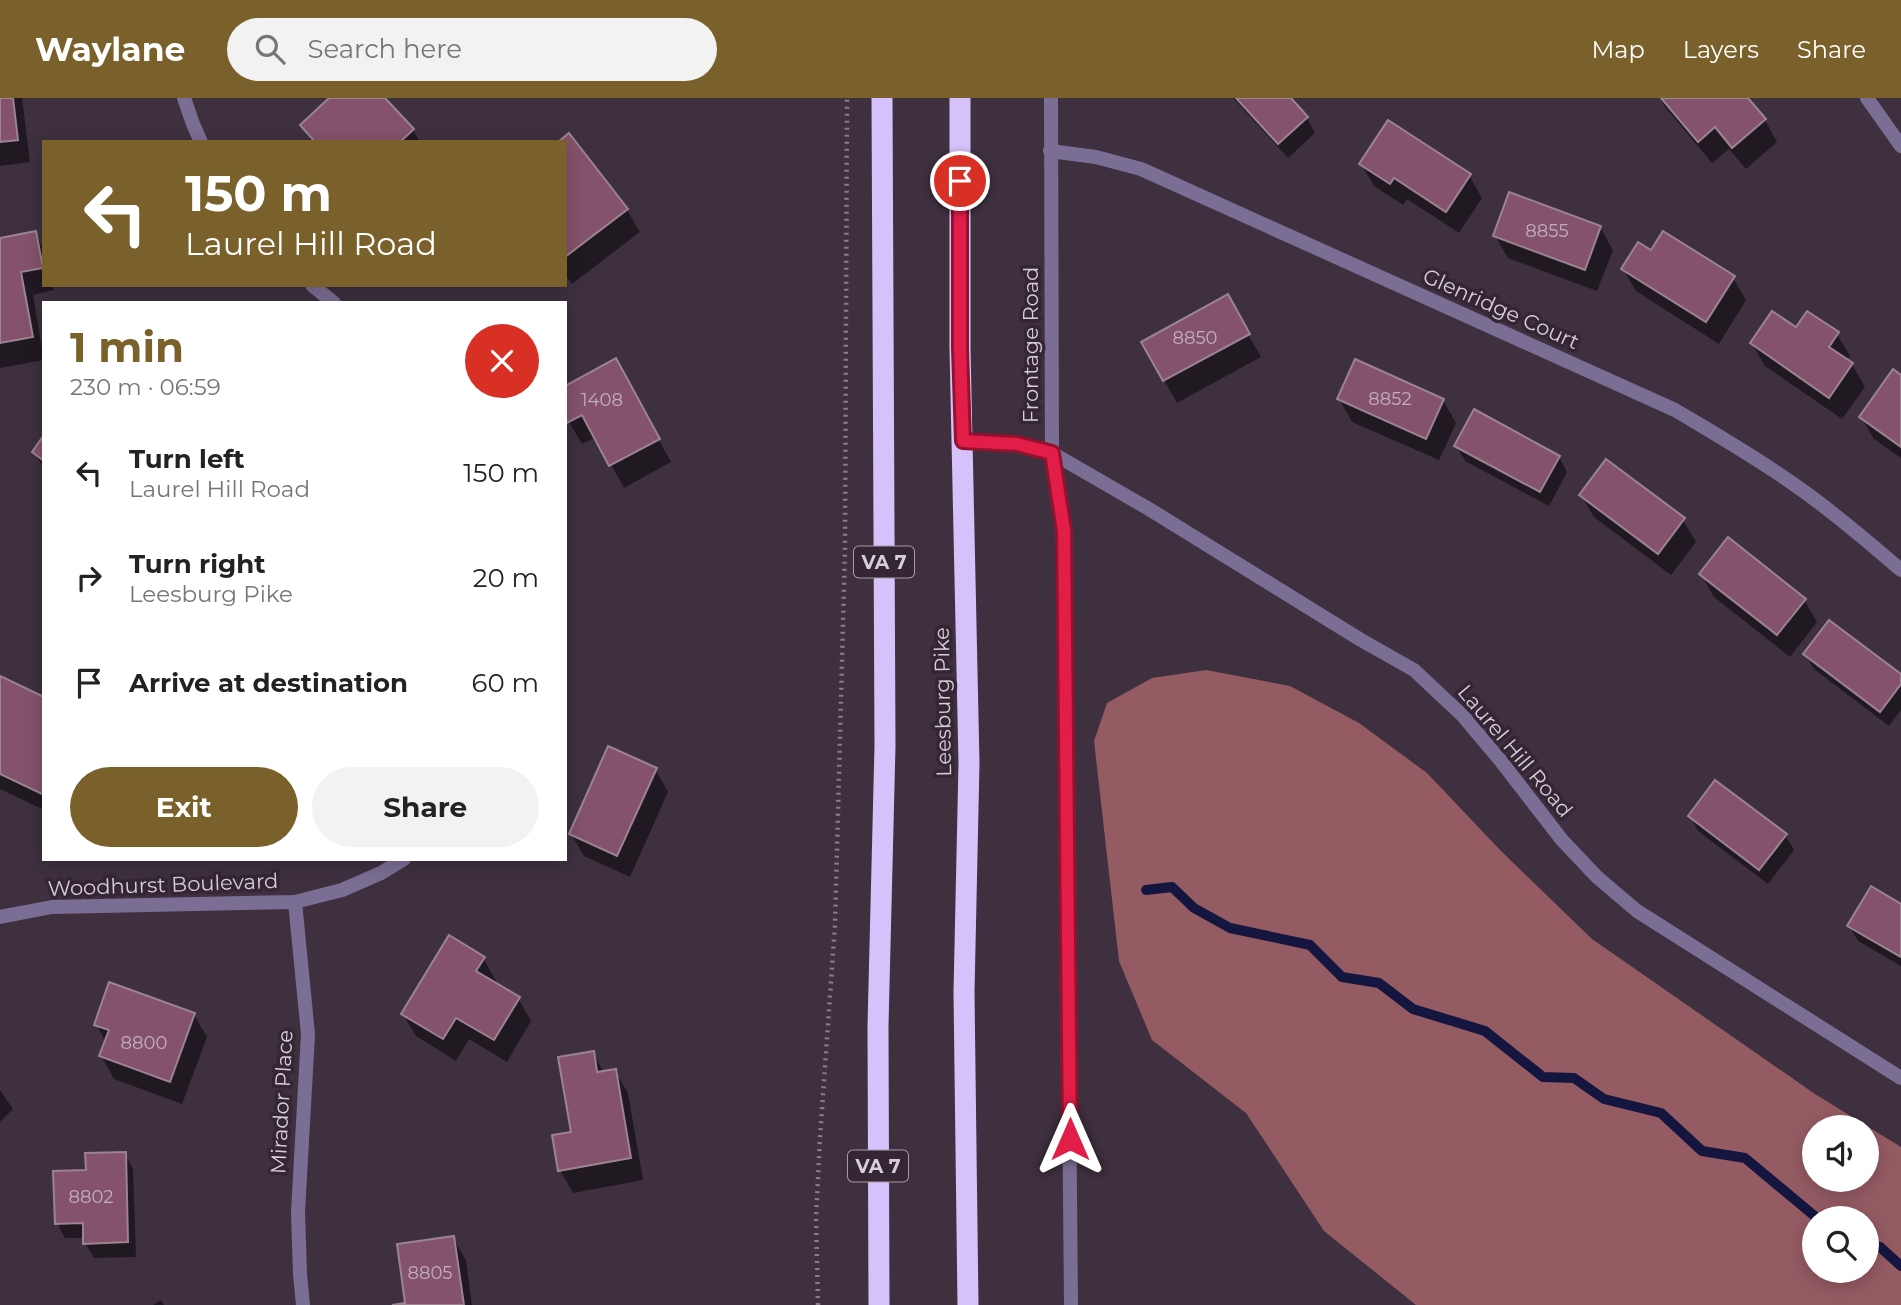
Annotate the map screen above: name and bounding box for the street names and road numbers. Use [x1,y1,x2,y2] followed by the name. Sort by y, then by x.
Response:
[1419,263,1583,354] street label: Glenridge Court
[1018,267,1043,423] street label: Frontage Road
[854,547,914,578] road number: VA 7
[929,627,956,777] street label: Leesburg Pike
[1453,679,1578,822] street label: Laurel Hill Road
[47,868,279,901] street label: Woodhurst Boulevard
[265,1029,298,1175] street label: Mirador Place
[848,1150,908,1182] road number: VA 7

